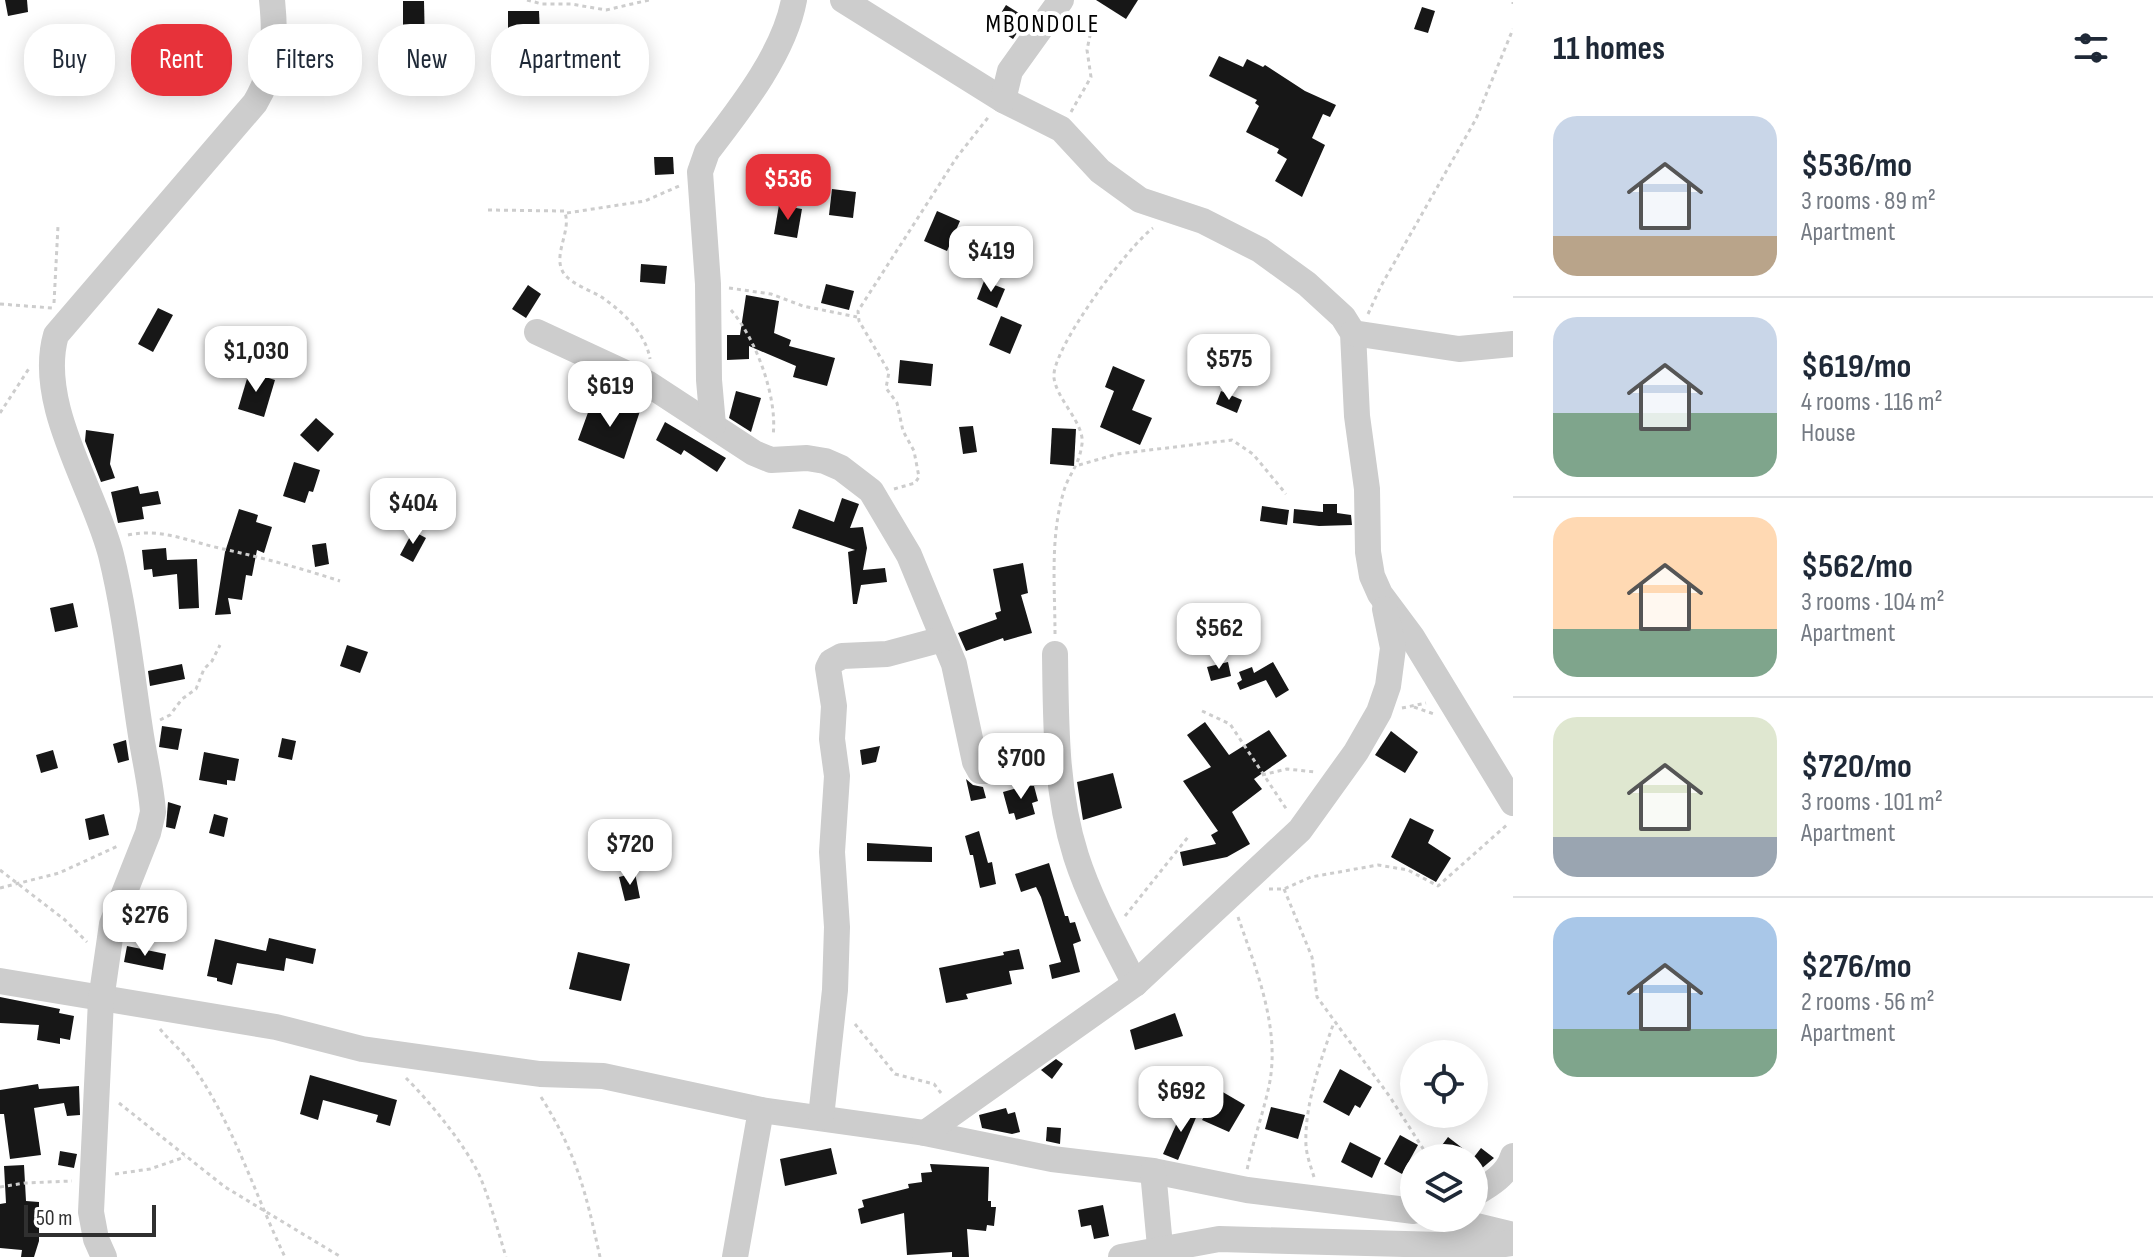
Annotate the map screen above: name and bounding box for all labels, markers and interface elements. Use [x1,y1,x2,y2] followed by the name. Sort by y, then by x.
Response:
[985,9,1101,40] district label: MBONDOLE
[24,24,115,96] chip: Buy
[131,24,232,96] chip: Rent
[248,24,362,96] chip: Filters
[378,24,475,96] chip: New
[491,24,649,96] chip: Apartment
[2069,26,2113,70] icon: filters
[1553,28,1665,69] text: 11 homes
[1801,145,1912,186] text: $536/mo
[1617,148,1713,244] icon: home
[741,154,835,222] pin: $536
[764,164,812,195] text: $536
[1801,186,1936,217] text: 3 rooms · 89 m²
[1801,217,1895,248] text: Apartment
[944,226,1038,294] pin: $419
[967,236,1015,267] text: $419
[191,326,321,394] pin: $1,030
[1182,334,1276,402] pin: $575
[223,336,289,367] text: $1,030
[1205,344,1253,375] text: $575
[1801,346,1911,387] text: $619/mo
[1617,349,1713,445] icon: home
[563,361,657,429] pin: $619
[586,371,634,402] text: $619
[1801,387,1943,418] text: 4 rooms · 116 m²
[1801,418,1856,449] text: House
[366,478,460,546] pin: $404
[388,488,438,519] text: $404
[1801,546,1913,587] text: $562/mo
[1617,549,1713,645] icon: home
[1801,587,1945,618] text: 3 rooms · 104 m²
[1172,603,1266,671] pin: $562
[1195,613,1243,644] text: $562
[1801,618,1895,649] text: Apartment
[974,733,1068,801] pin: $700
[996,743,1046,774] text: $700
[1801,746,1912,787] text: $720/mo
[1617,749,1713,845] icon: home
[1801,787,1943,818] text: 3 rooms · 101 m²
[1801,818,1895,849] text: Apartment
[583,819,677,887] pin: $720
[606,829,654,860] text: $720
[98,890,192,958] pin: $276
[121,900,169,931] text: $276
[1801,946,1912,987] text: $276/mo
[1617,949,1713,1045] icon: home
[1801,987,1935,1018] text: 2 rooms · 56 m²
[1801,1018,1895,1049] text: Apartment
[1400,1040,1488,1232] map controls
[1400,1040,1488,1128] button: locate
[1134,1066,1228,1134] pin: $692
[1156,1076,1206,1107] text: $692
[1400,1144,1488,1232] button: layers
[24,1201,156,1237] scale bar
[36,1205,72,1232] text: 50 m

